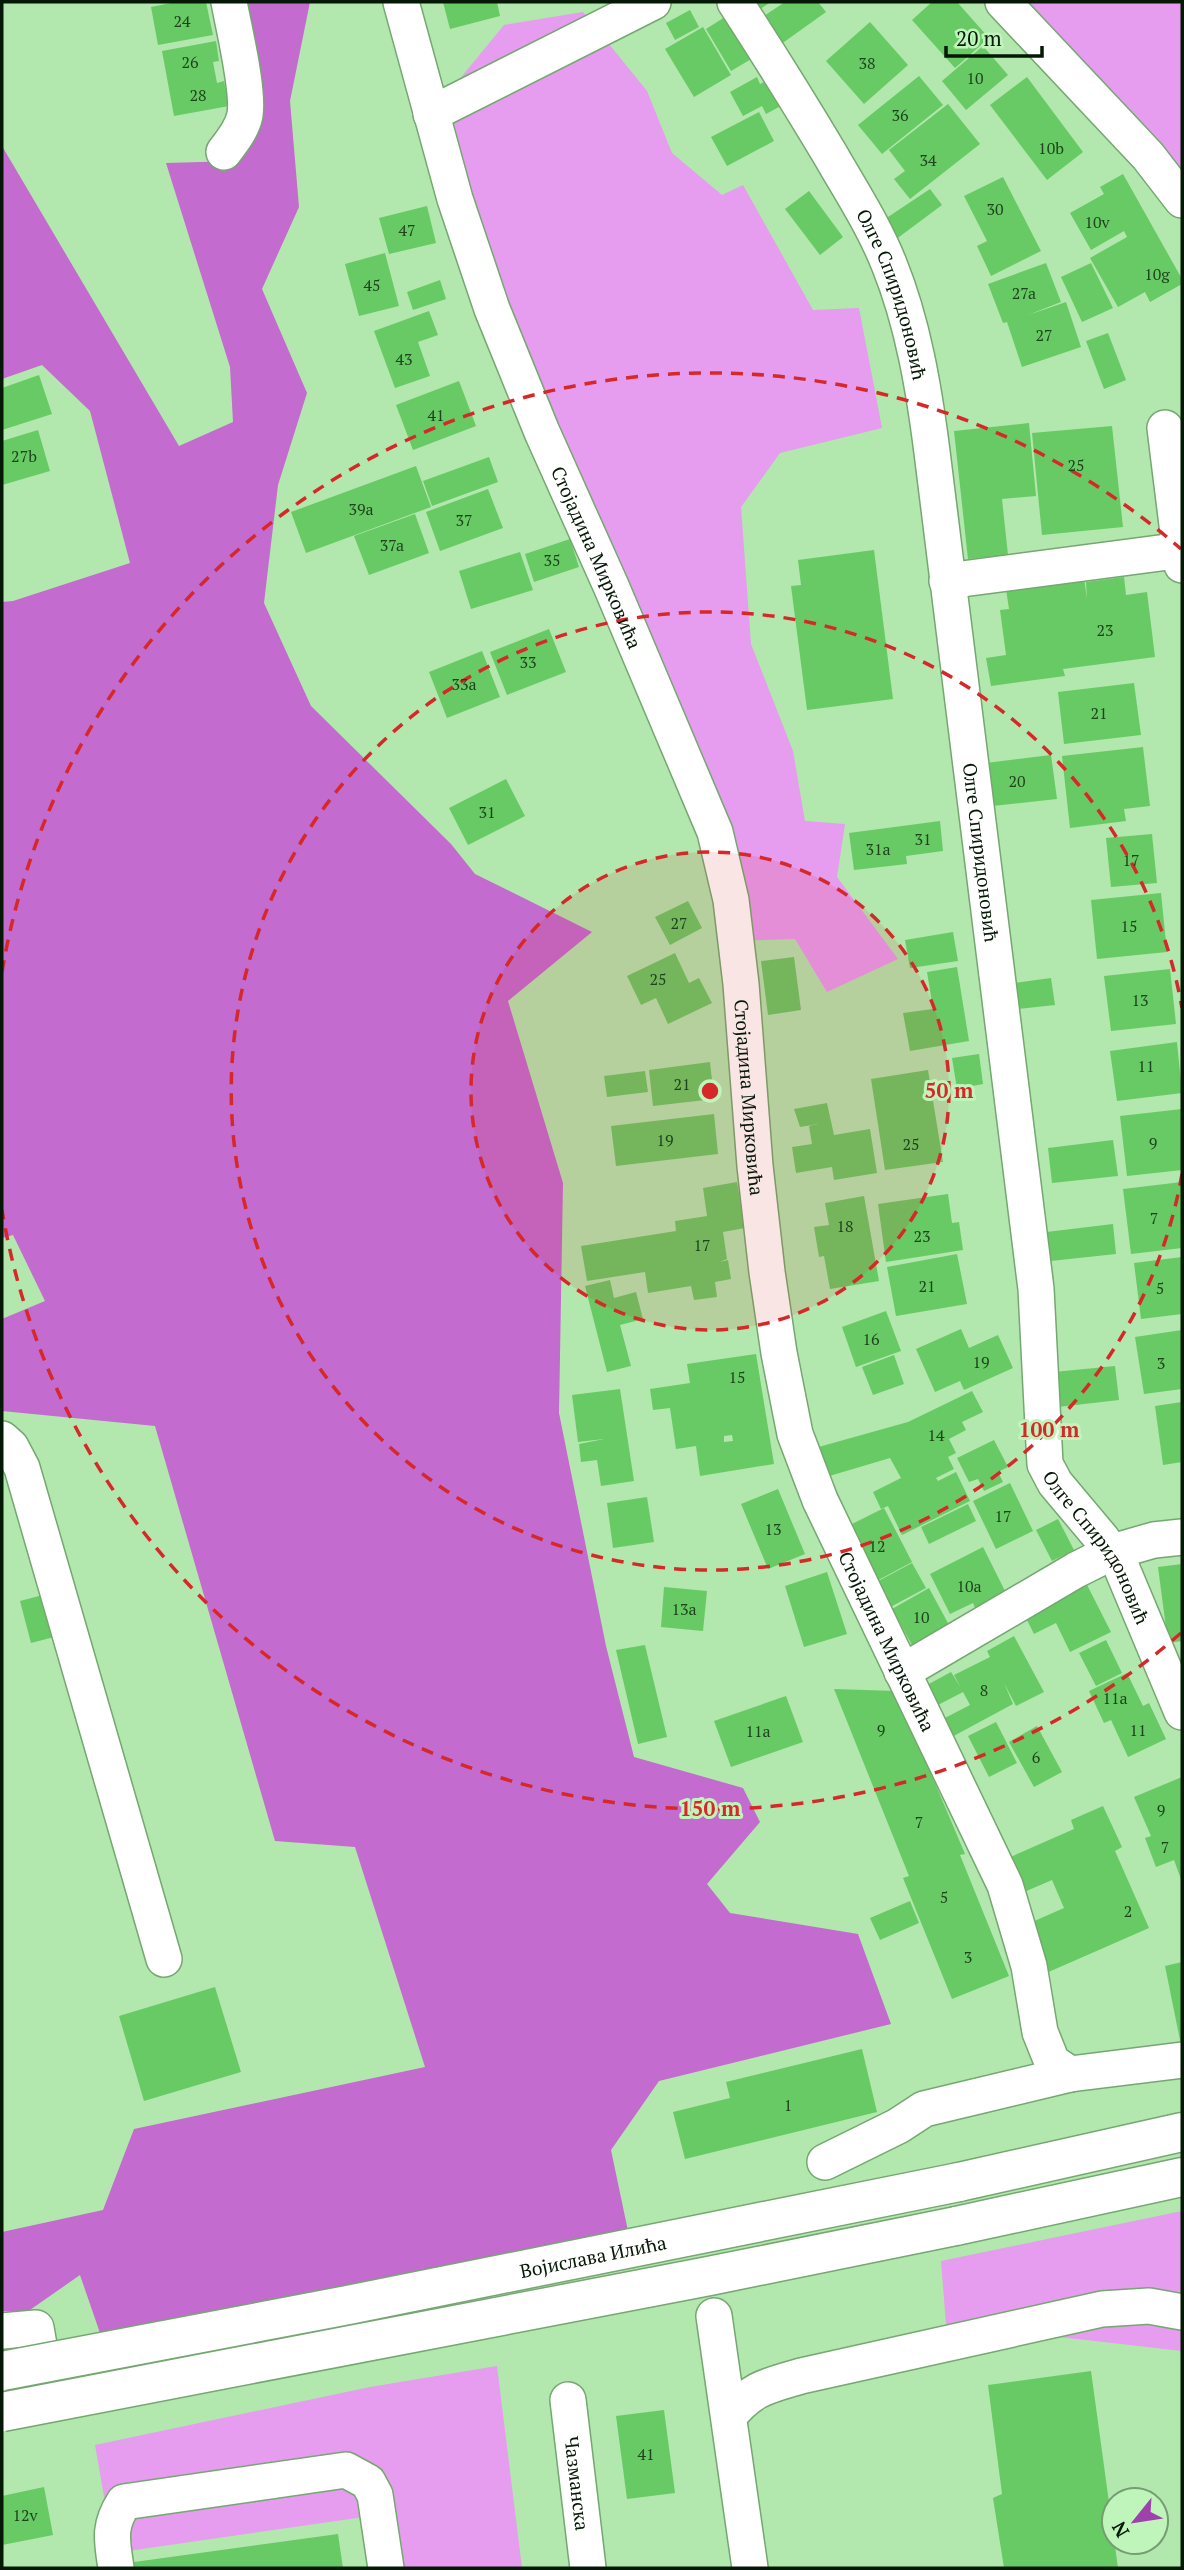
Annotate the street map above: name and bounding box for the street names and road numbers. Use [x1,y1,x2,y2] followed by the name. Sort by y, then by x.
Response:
[852,204,933,382] street label: Олге Спиридоновић
[546,462,649,653] street label: Стојадина Мирковића
[958,761,1005,943] street label: Олге Спиридоновић
[730,998,771,1197] street label: Стојадина Мирковића
[1038,1466,1156,1627] street label: Олге Спиридоновић
[834,1547,942,1735] street label: Стојадина Мирковића
[518,2229,669,2283] street label: Војислава Илића
[560,2435,596,2532] street label: Чазманска

